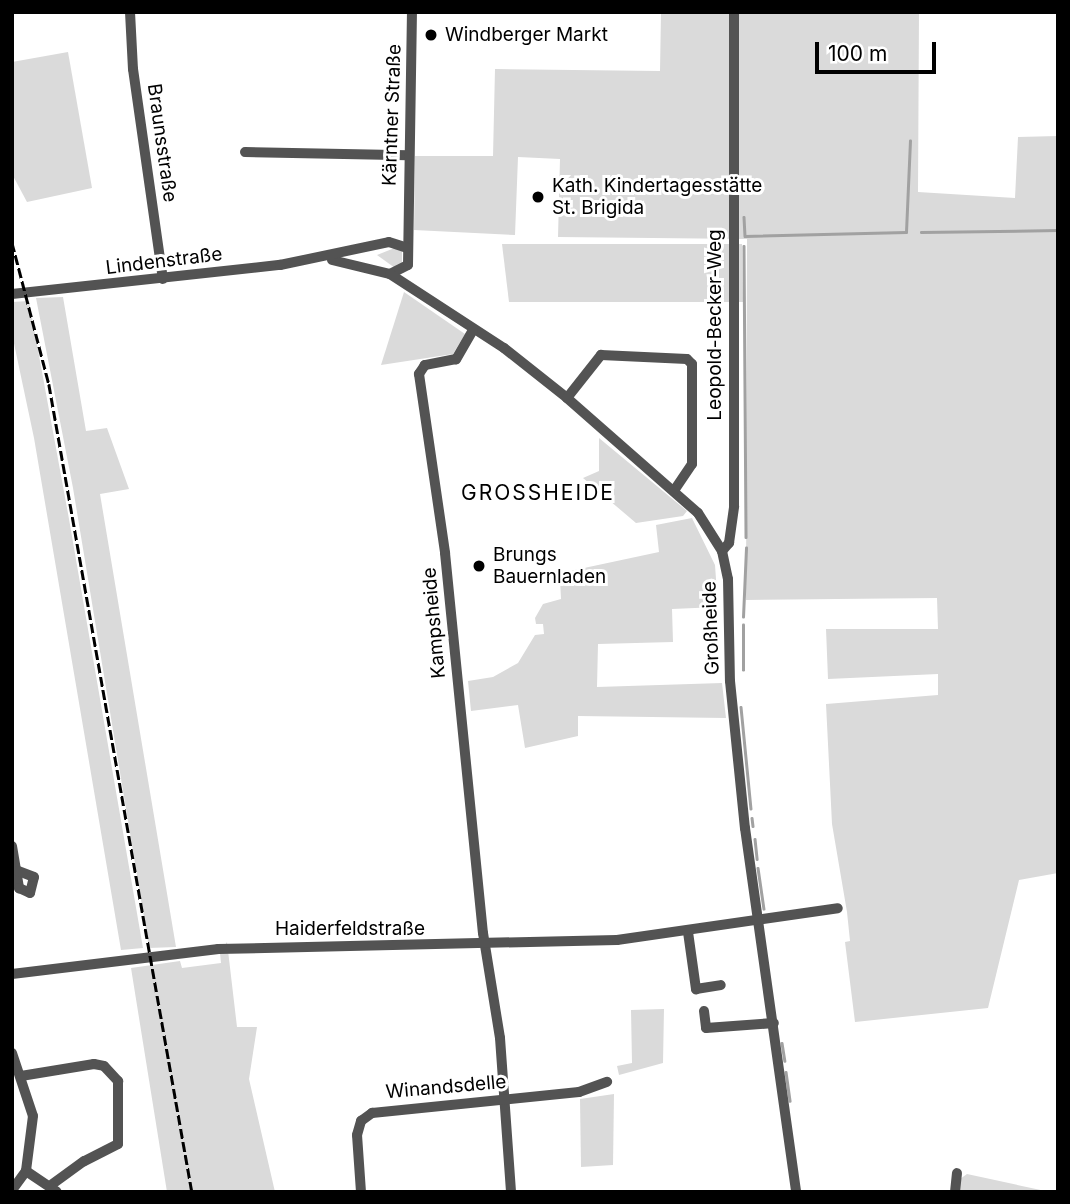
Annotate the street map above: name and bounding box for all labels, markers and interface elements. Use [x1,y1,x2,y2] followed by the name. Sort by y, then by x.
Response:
[445,24,608,46] place label: Windberger Markt
[423,27,439,43] marker: Windberger Markt
[818,28,939,72] scale bar
[828,41,887,66] text: 100 m
[378,44,406,186] street label: Kärntner Straße
[142,82,182,204] street label: Braunsstraße
[552,175,762,219] place label: Kath. Kindertagesstätte St. Brigida
[530,189,546,205] marker: Kath. Kindertagesstätte St. Brigida
[704,229,726,421] street label: Leopold-Becker-Weg
[104,243,224,279] street label: Lindenstraße
[462,480,614,506] district label: GROSSHEIDE
[493,544,606,588] place label: Brungs Bauernladen
[471,558,487,574] marker: Brungs Bauernladen
[418,567,450,679] street label: Kampsheide
[698,581,724,675] street label: Großheide
[275,918,425,940] street label: Haiderfeldstraße
[385,1070,507,1104] street label: Winandsdelle

